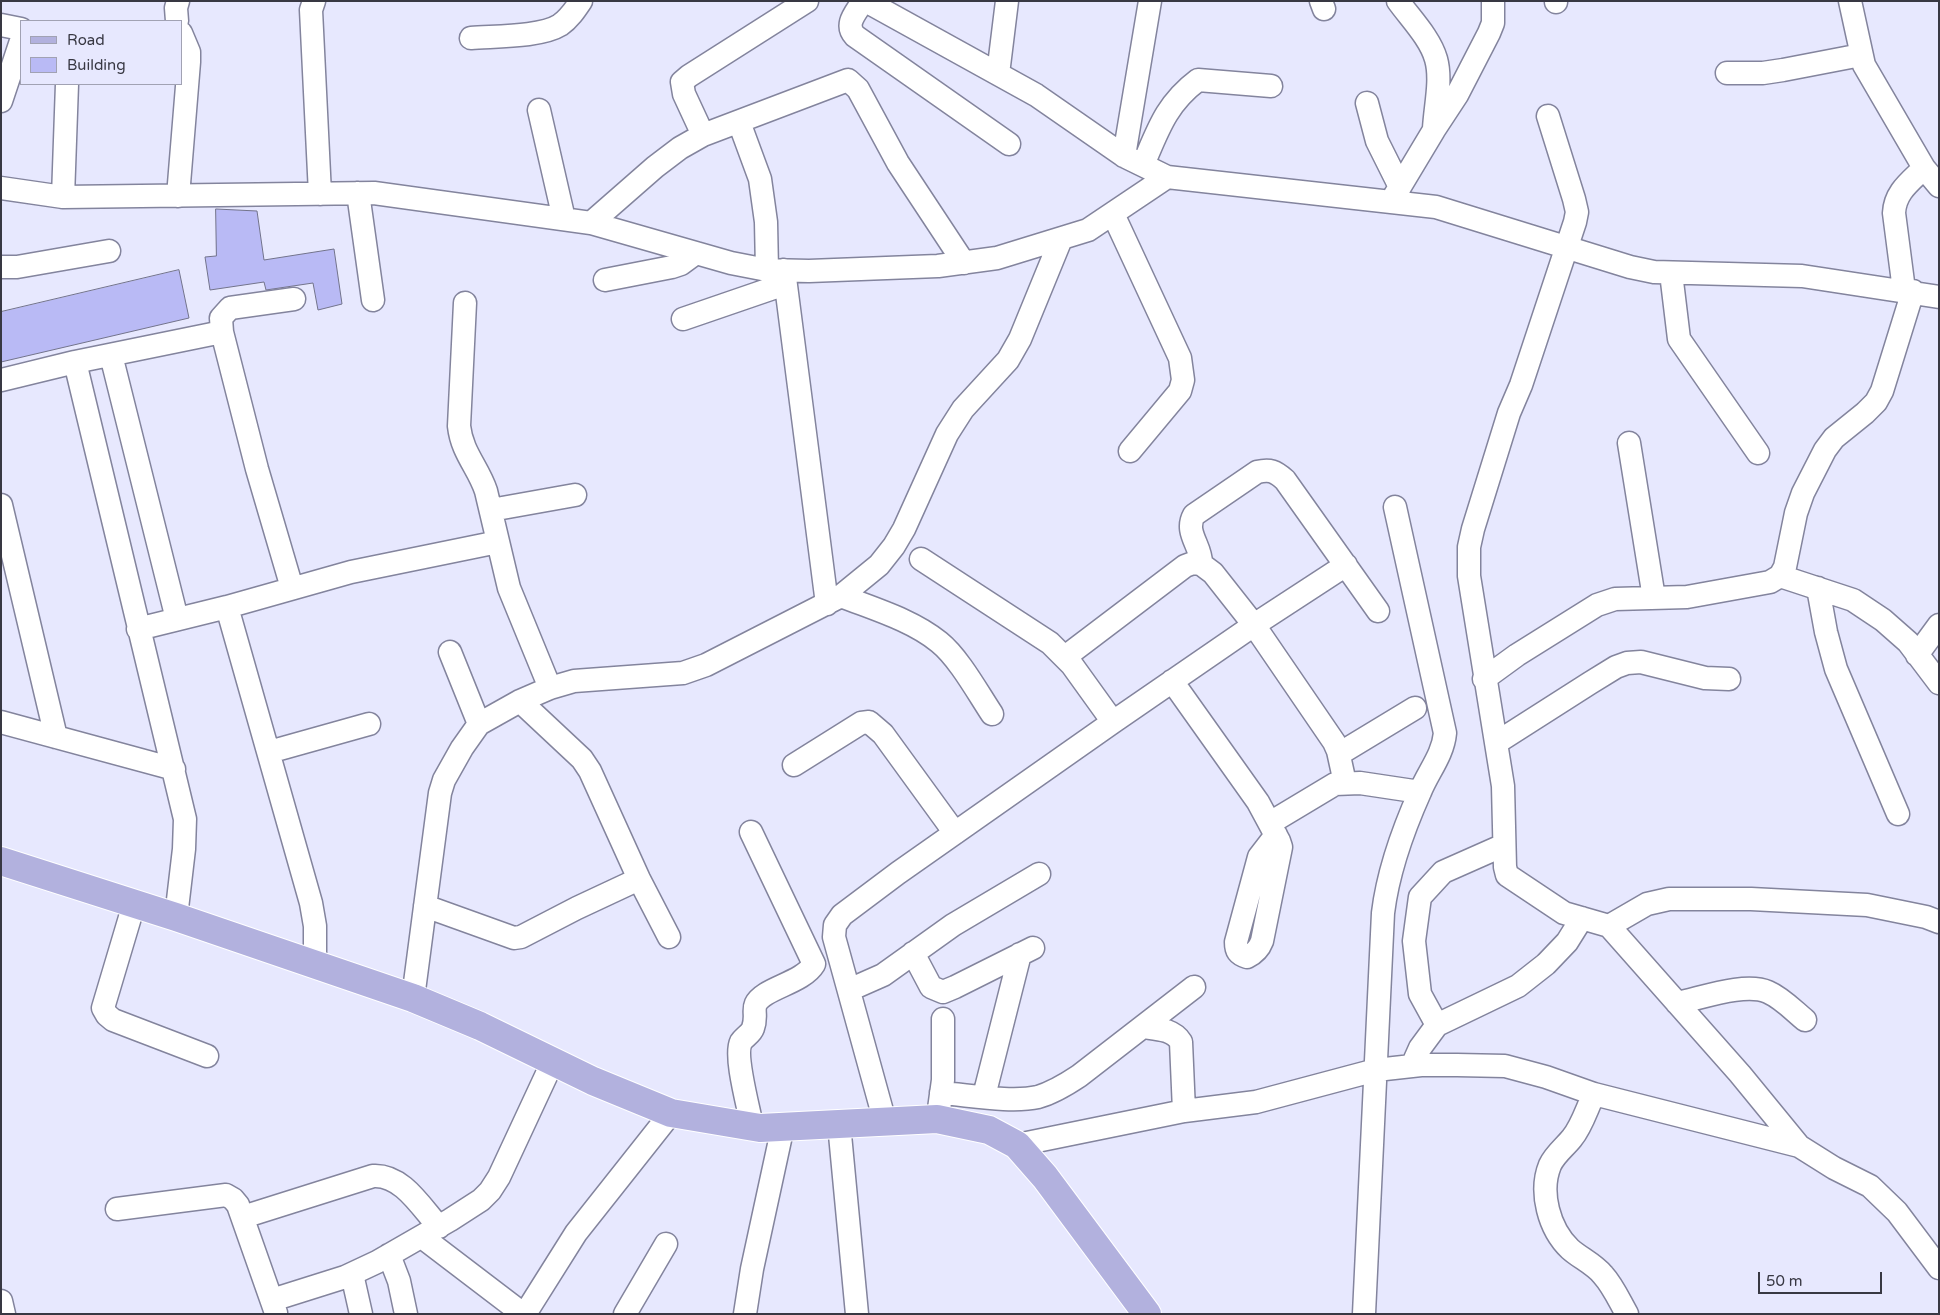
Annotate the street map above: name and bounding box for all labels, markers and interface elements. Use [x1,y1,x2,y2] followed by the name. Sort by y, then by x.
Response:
[20,20,182,85] legend
[67,31,105,49] text: Road
[67,56,126,74] text: Building
[1760,1262,1884,1294] scale bar
[1766,1272,1803,1290] text: 50 m

